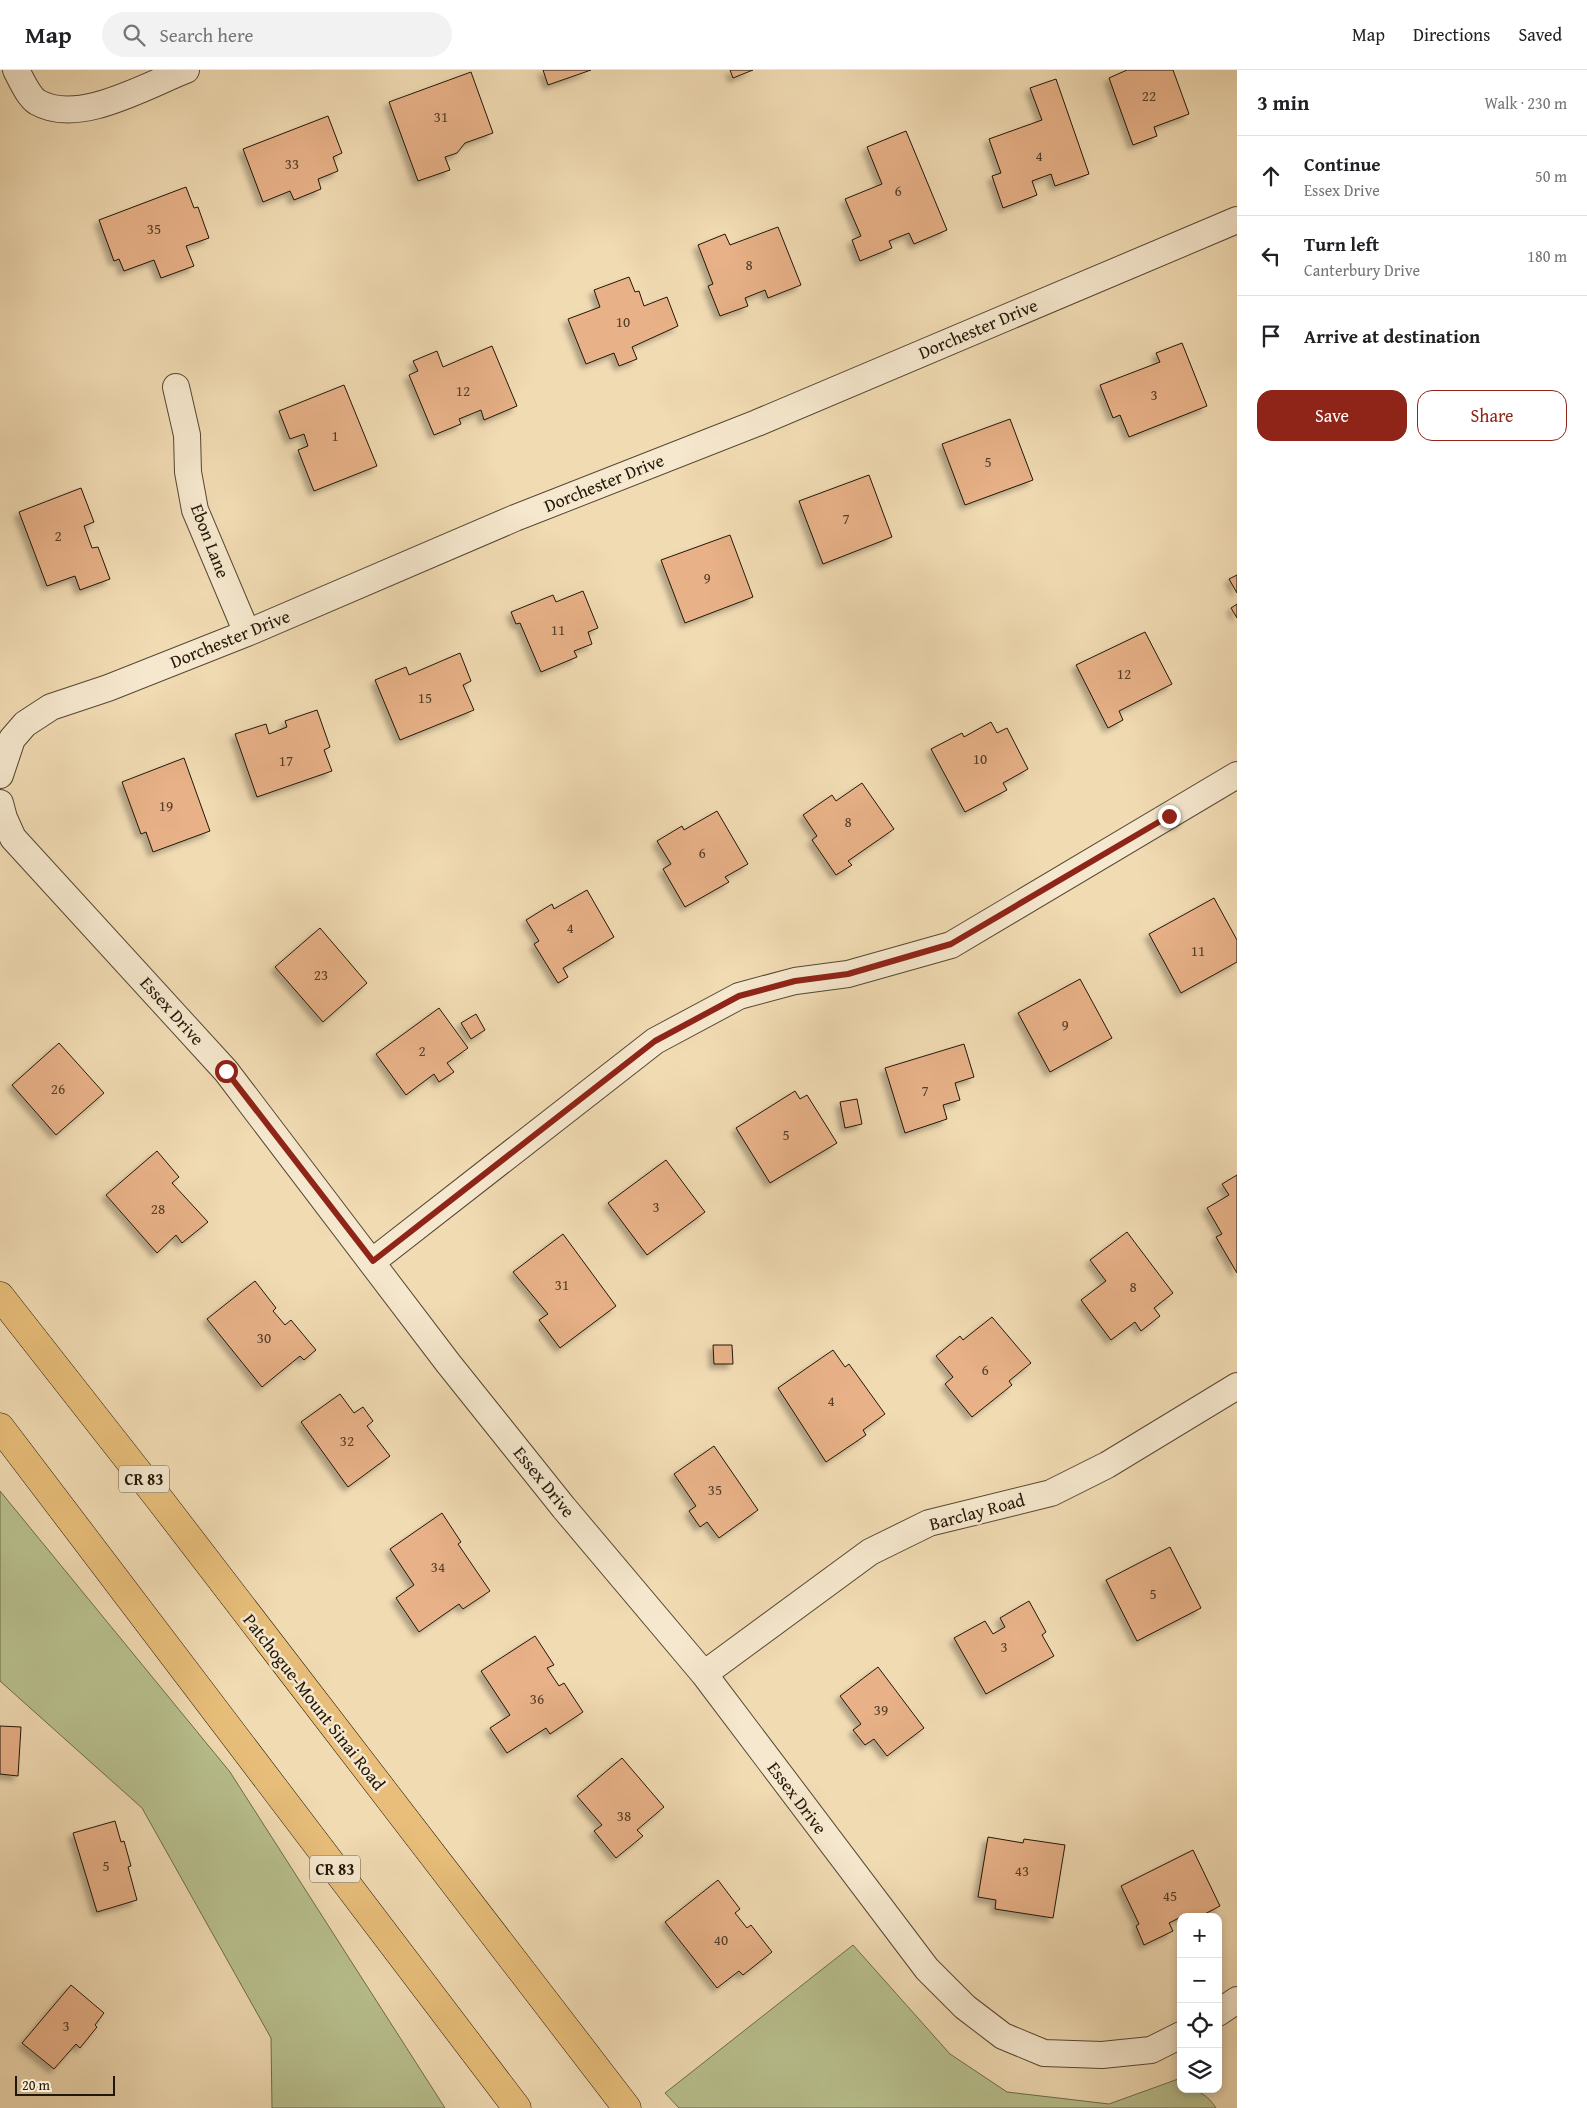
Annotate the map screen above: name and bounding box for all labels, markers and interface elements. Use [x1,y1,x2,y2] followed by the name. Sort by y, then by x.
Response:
[102,12,452,57] search box
[25,17,72,52] text: Map
[120,21,148,49] icon: search
[160,21,253,49] text: Search here
[1352,21,1385,48] text: Map
[1413,21,1490,48] text: Directions
[1518,21,1562,48] text: Saved
[1142,85,1156,106] house number: 22
[1257,87,1309,118] text: 3 min
[1484,91,1567,115] text: Walk · 230 m
[434,106,448,127] house number: 31
[1035,145,1043,166] house number: 4
[1304,150,1381,178] text: Continue
[285,153,299,174] house number: 33
[1257,162,1285,190] icon: ahead
[1535,164,1567,188] text: 50 m
[1304,178,1380,202] text: Essex Drive
[894,180,902,201] house number: 6
[147,218,161,239] house number: 35
[1304,230,1379,258] text: Turn left
[1257,242,1285,270] icon: left
[1527,244,1567,268] text: 180 m
[745,254,753,275] house number: 8
[1304,258,1420,282] text: Canterbury Drive
[914,291,1042,366] street label: Dorchester Drive
[616,311,630,332] house number: 10
[1257,322,1285,350] icon: arrive
[1304,322,1480,350] text: Arrive at destination
[456,380,470,401] house number: 12
[1150,384,1158,405] house number: 3
[1257,390,1407,441] button: Save
[1417,390,1567,441] button: Share
[331,425,339,446] house number: 1
[540,446,668,519] street label: Dorchester Drive
[984,451,992,472] house number: 5
[184,500,237,582] street label: Ebon Lane
[842,508,850,529] house number: 7
[54,525,62,546] house number: 2
[703,567,711,588] house number: 9
[166,602,294,675] street label: Dorchester Drive
[551,619,565,640] house number: 11
[1117,663,1131,684] house number: 12
[418,687,432,708] house number: 15
[973,748,987,769] house number: 10
[279,750,293,771] house number: 17
[159,795,173,816] house number: 19
[1158,805,1181,828] route end
[844,811,852,832] house number: 8
[698,842,706,863] house number: 6
[566,917,574,938] house number: 4
[1191,940,1205,961] house number: 11
[314,964,328,985] house number: 23
[134,970,211,1051] street label: Essex Drive
[1061,1014,1069,1035] house number: 9
[418,1040,426,1061] house number: 2
[215,1060,238,1083] route start
[51,1078,65,1099] house number: 26
[921,1080,929,1101] house number: 7
[782,1124,790,1145] house number: 5
[652,1196,660,1217] house number: 3
[151,1198,165,1219] house number: 28
[555,1274,569,1295] house number: 31
[1129,1276,1137,1297] house number: 8
[257,1327,271,1348] house number: 30
[981,1359,989,1380] house number: 6
[827,1390,835,1411] house number: 4
[340,1430,354,1451] house number: 32
[507,1440,582,1523] street label: Essex Drive
[119,1466,169,1492] road number: CR 83
[708,1479,722,1500] house number: 35
[926,1486,1028,1537] street label: Barclay Road
[431,1556,445,1577] house number: 34
[1149,1583,1157,1604] house number: 5
[237,1607,392,1796] street label: Patchogue-Mount Sinai Road
[1000,1636,1008,1657] house number: 3
[530,1688,544,1709] house number: 36
[874,1699,888,1720] house number: 39
[761,1756,834,1840] street label: Essex Drive
[617,1805,631,1826] house number: 38
[102,1855,110,1876] house number: 5
[310,1856,360,1882] road number: CR 83
[1015,1860,1029,1881] house number: 43
[1163,1885,1177,1906] house number: 45
[1177,1913,1222,2093] map controls
[1177,1913,1222,1958] button: +
[714,1929,728,1950] house number: 40
[1177,1958,1222,2003] button: −
[1177,2003,1222,2048] button: locate
[62,2015,70,2036] house number: 3
[1177,2048,1222,2093] button: layers
[15,2073,115,2096] scale bar
[22,2075,50,2095] text: 20 m

